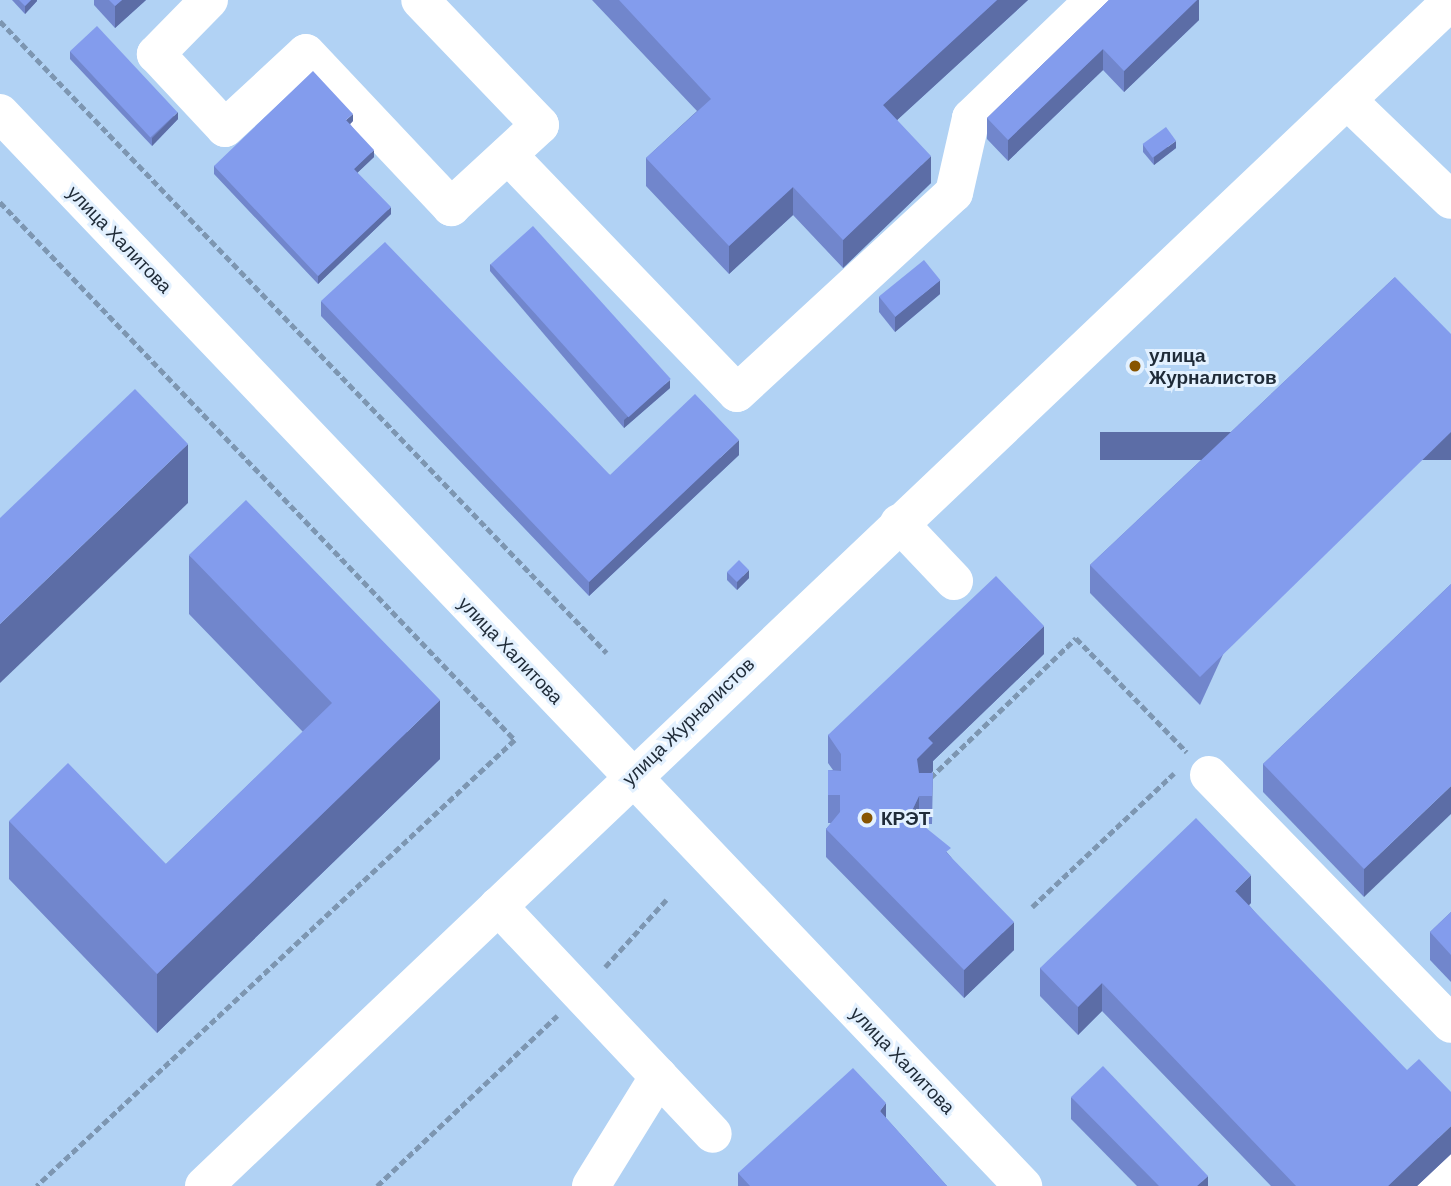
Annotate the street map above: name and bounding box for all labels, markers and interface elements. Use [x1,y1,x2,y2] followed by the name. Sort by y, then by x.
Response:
[63,181,177,297] street label: улица Халитова
[1149,344,1277,388] place label: улица Журналистов
[1127,358,1143,374] marker: улица Журналистов
[454,592,568,708] street label: улица Халитова
[617,652,759,790] street label: улица Журналистов
[881,807,930,829] place label: КРЭТ
[859,810,875,826] marker: КРЭТ
[846,1002,960,1118] street label: улица Халитова

